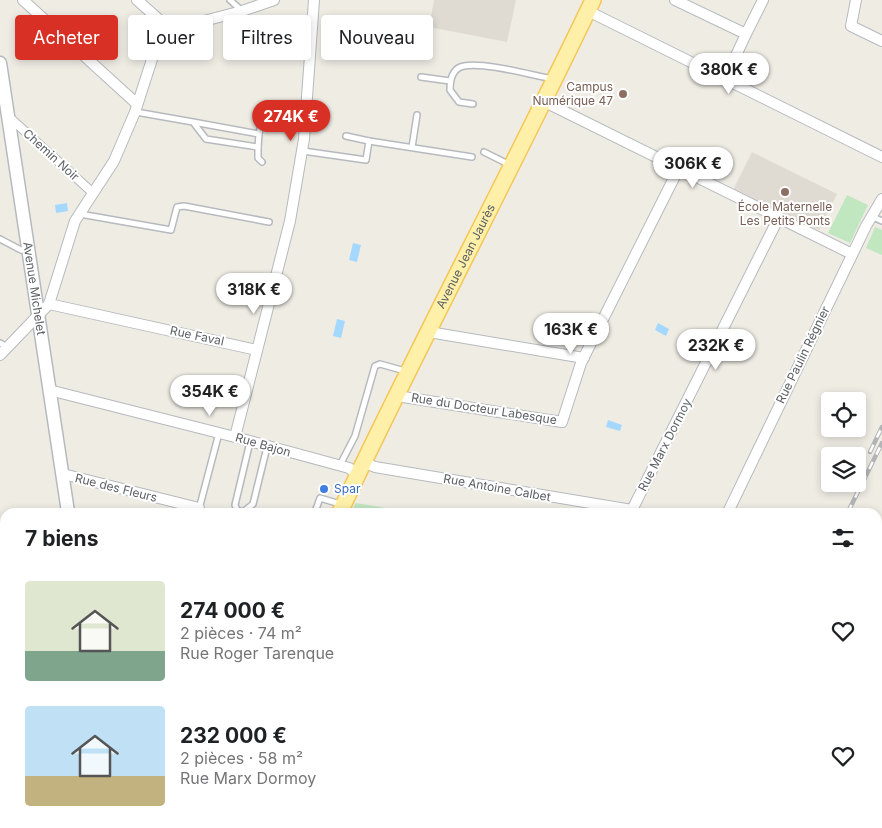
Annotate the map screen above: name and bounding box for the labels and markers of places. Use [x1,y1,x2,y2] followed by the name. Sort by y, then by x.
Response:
[688,52,770,95] pin: 380K €
[532,79,613,108] place label: Campus Numérique 47
[617,88,629,100] marker: Campus Numérique 47
[250,100,332,142] pin: 274K €
[652,146,734,189] pin: 306K €
[779,186,791,198] marker: École Maternelle Les Petits Ponts
[738,199,832,228] place label: École Maternelle Les Petits Ponts
[213,272,295,315] pin: 318K €
[530,312,612,355] pin: 163K €
[675,328,757,371] pin: 232K €
[169,374,251,417] pin: 354K €
[334,481,361,496] place label: Spar
[318,483,330,495] marker: Spar

